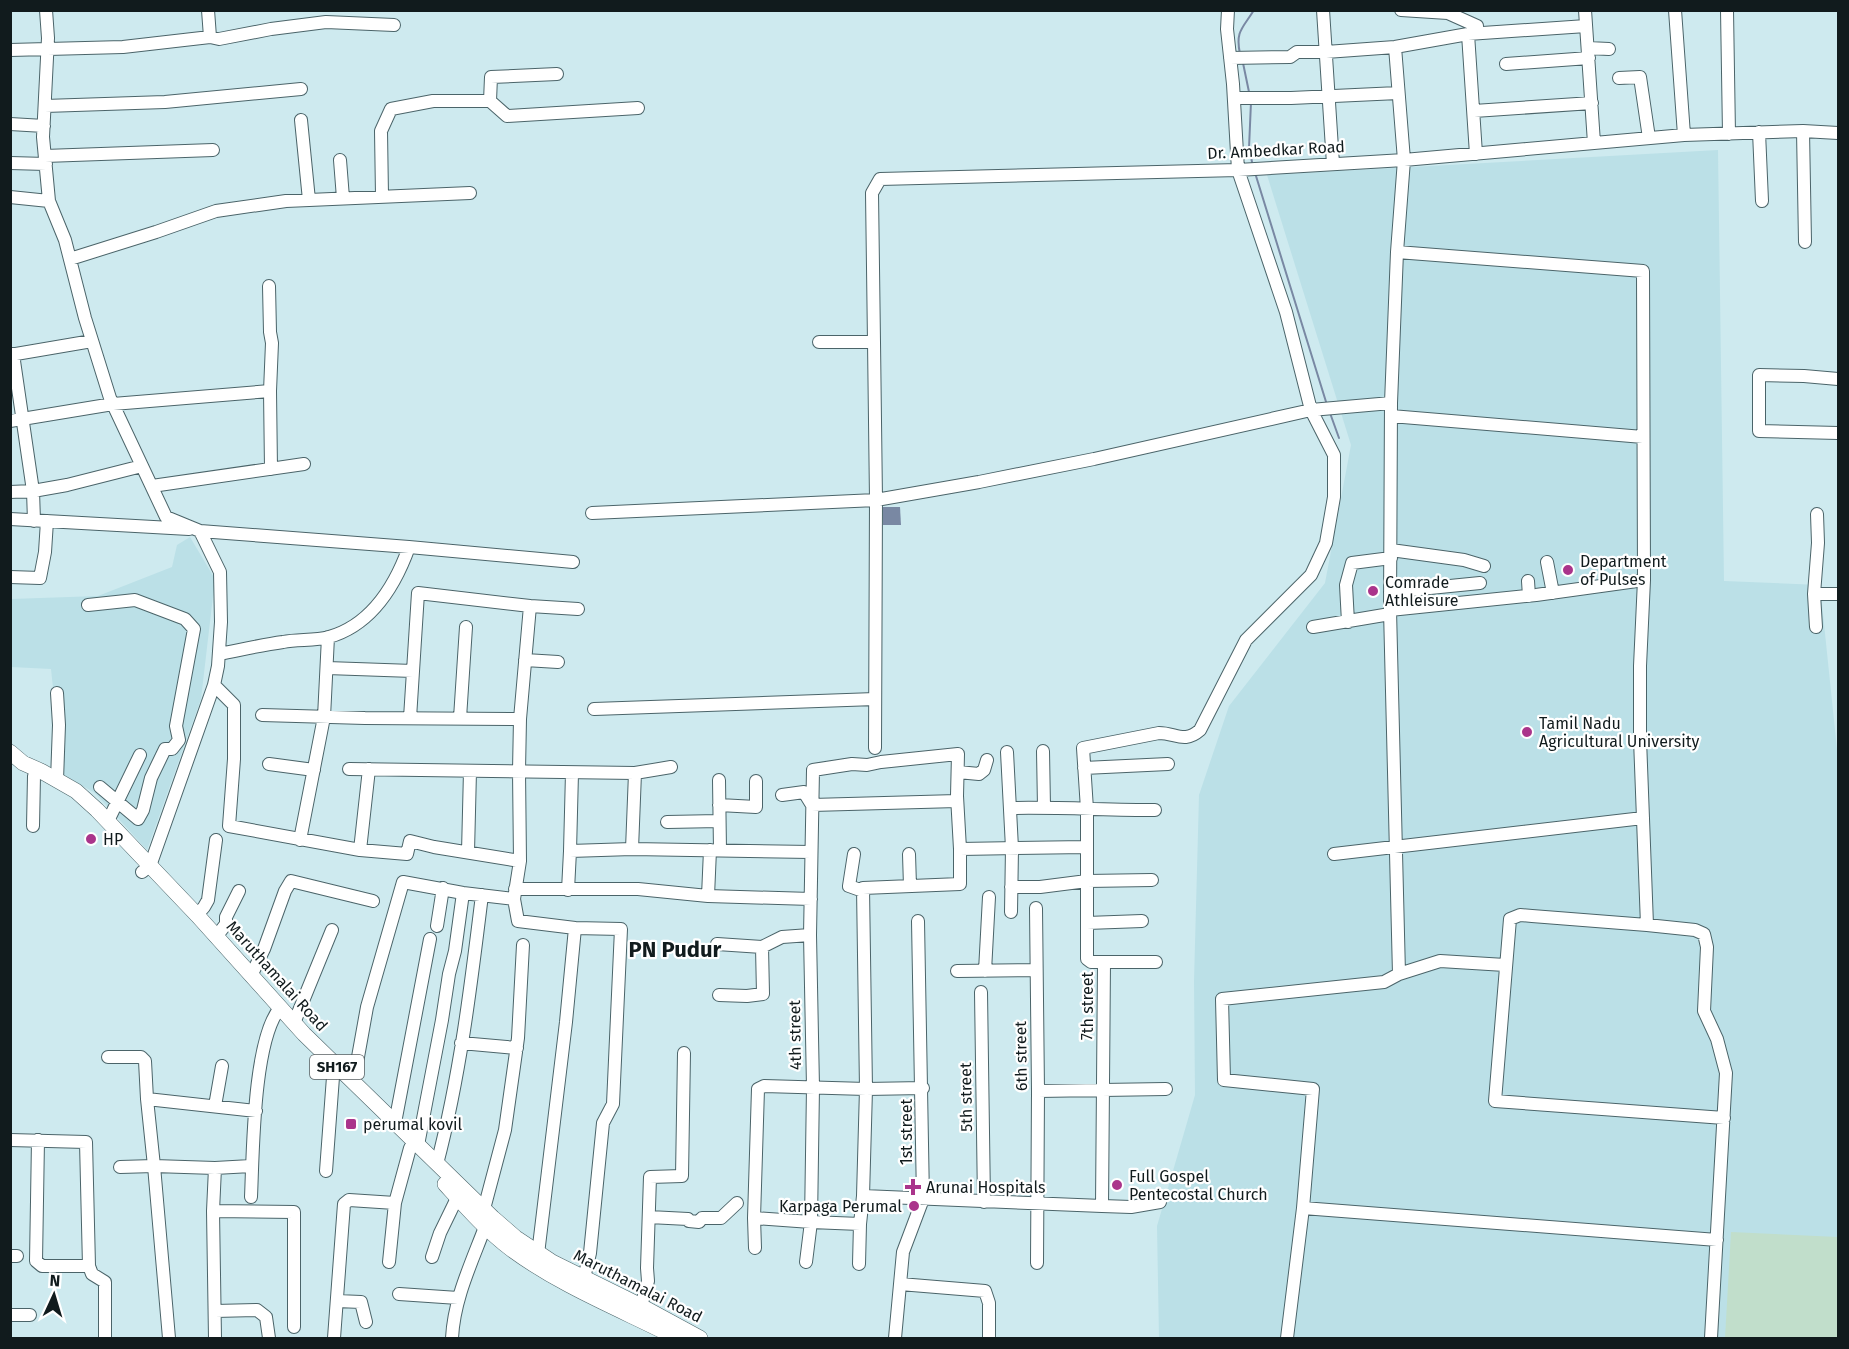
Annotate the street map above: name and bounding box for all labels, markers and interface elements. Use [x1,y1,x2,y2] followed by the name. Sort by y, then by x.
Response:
[1207,137,1345,163] street label: Dr. Ambedkar Road
[1580,552,1667,589] place label: Department of Pulses
[1561,563,1575,577] marker: Department of Pulses
[1385,573,1458,610] place label: Comrade Athleisure
[1366,584,1380,598] marker: Comrade Athleisure
[1539,714,1699,751] place label: Tamil Nadu Agricultural University
[1520,725,1534,739] marker: Tamil Nadu Agricultural University
[103,830,123,849] place label: HP
[84,832,98,846] marker: HP
[223,917,331,1035] street label: Maruthamalai Road
[629,936,722,963] district label: PN Pudur
[1078,971,1097,1040] street label: 7th street
[785,1000,805,1070] street label: 4th street
[1011,1021,1031,1091] street label: 6th street
[310,1055,364,1079] road number: SH167
[956,1062,976,1132] street label: 5th street
[897,1098,916,1165] street label: 1st street
[363,1115,463,1134] place label: perumal kovil
[344,1117,358,1131] marker: perumal kovil
[1129,1167,1268,1204] place label: Full Gospel Pentecostal Church
[904,1178,922,1196] marker: Arunai Hospitals
[926,1178,1046,1197] place label: Arunai Hospitals
[1110,1178,1124,1192] marker: Full Gospel Pentecostal Church
[779,1197,902,1216] place label: Karpaga Perumal
[907,1199,921,1213] marker: Karpaga Perumal
[571,1245,705,1327] street label: Maruthamalai Road
[24,1265,84,1325] north arrow
[49,1271,61,1290] text: N

